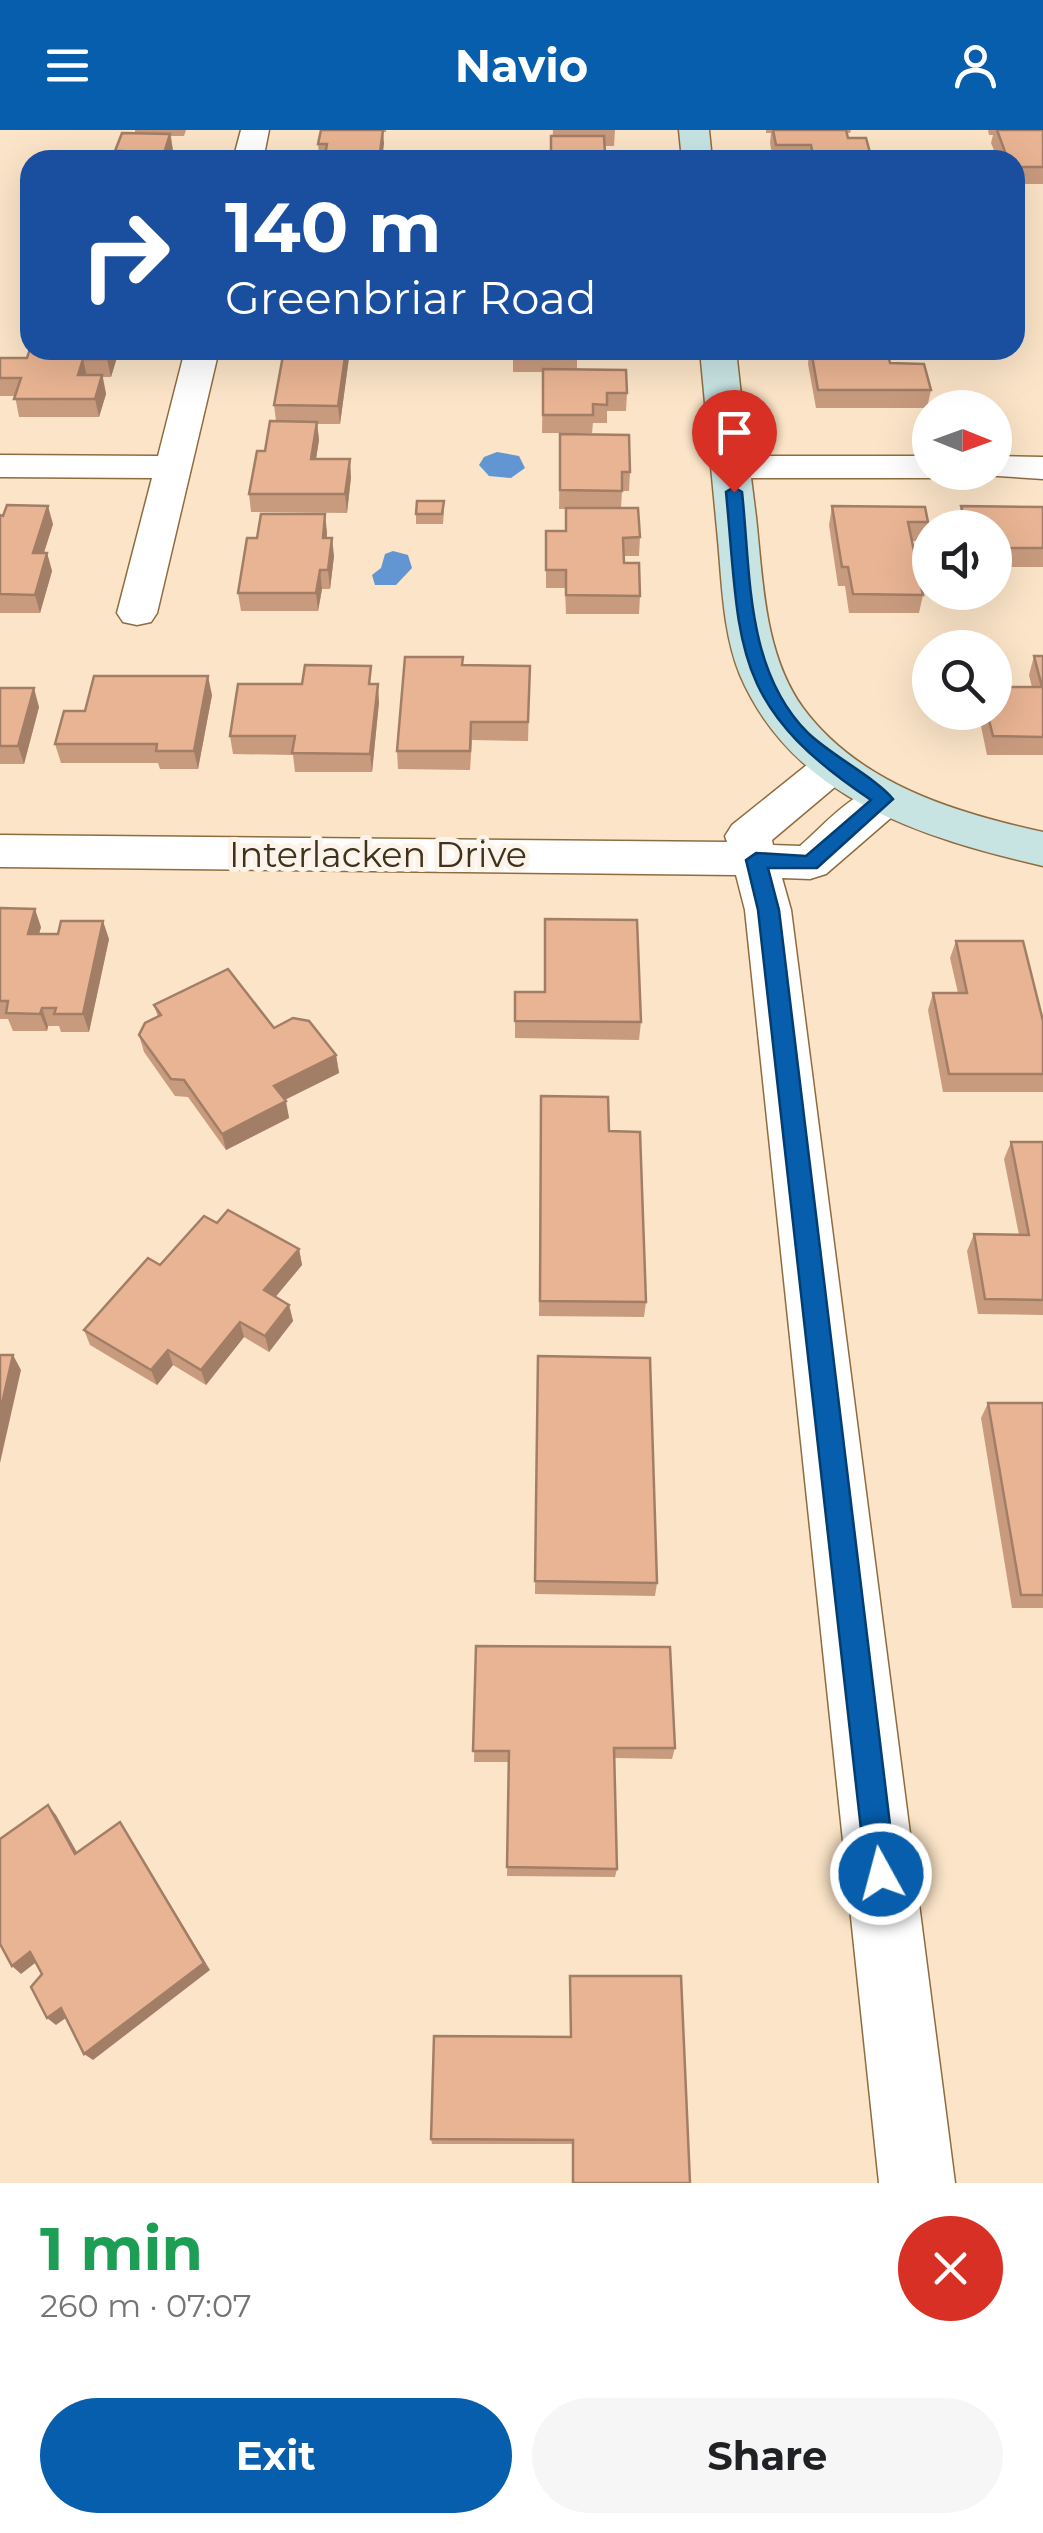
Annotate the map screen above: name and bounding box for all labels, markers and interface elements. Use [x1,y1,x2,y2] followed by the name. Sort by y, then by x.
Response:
[40,38,95,93] icon: menu
[455,38,588,93] text: Navio
[948,38,1003,93] icon: person
[225,184,441,270] text: 140 m
[60,190,190,320] icon: right
[225,270,596,325] text: Greenbriar Road
[692,390,777,493] pin
[912,390,1012,490] north arrow
[912,390,1012,730] map controls
[707,405,762,460] icon: arrive
[912,510,1012,610] button: sound
[912,630,1012,730] button: search
[229,833,527,876] street label: Interlacken Drive
[829,1822,933,1926] position arrow
[40,2212,203,2285] text: 1 min
[898,2216,1003,2321] button: close
[40,2286,252,2325] text: 260 m · 07:07
[40,2398,512,2513] button: Exit
[532,2398,1003,2513] button: Share

